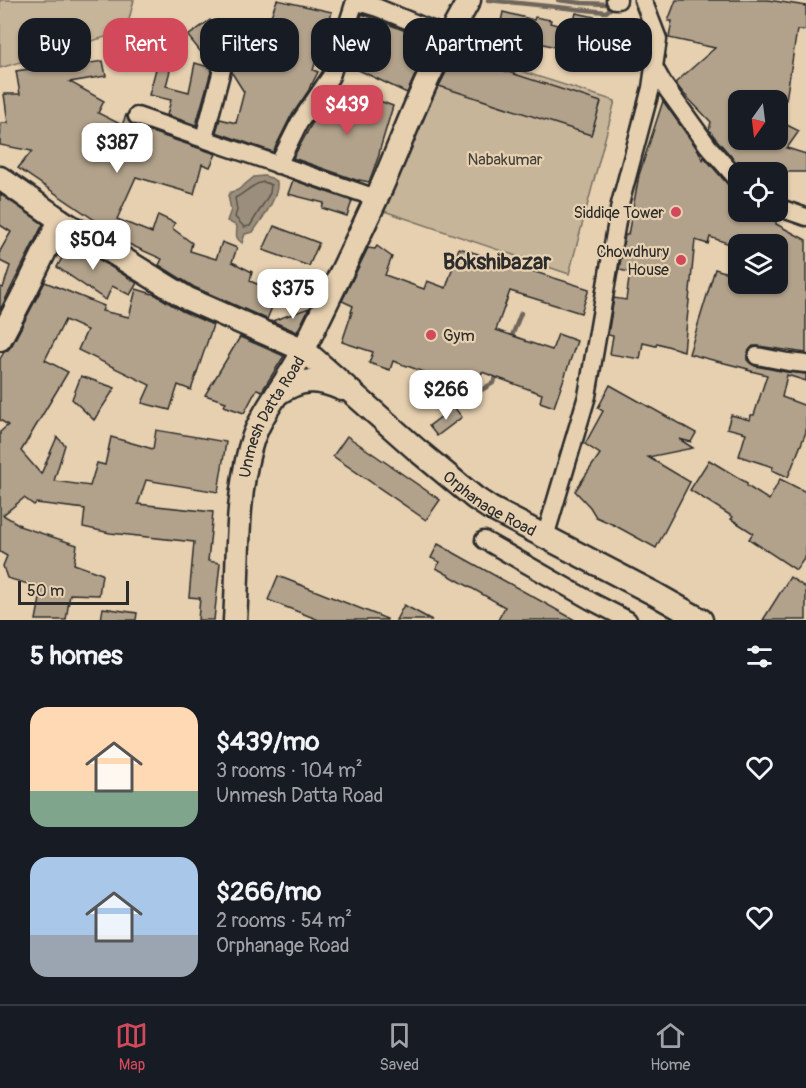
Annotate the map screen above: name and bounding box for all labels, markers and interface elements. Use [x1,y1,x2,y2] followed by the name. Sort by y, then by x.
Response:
[18,18,91,72] chip: Buy
[103,18,188,72] chip: Rent
[200,18,299,72] chip: Filters
[311,18,391,72] chip: New
[403,18,543,72] chip: Apartment
[555,18,652,72] chip: House
[311,85,383,136] pin: $439
[728,90,788,150] north arrow
[728,90,788,294] map controls
[325,92,369,117] text: $439
[81,123,153,174] pin: $387
[96,130,138,155] text: $387
[467,150,543,170] park label: Nabakumar
[728,162,788,222] button: locate
[573,203,664,223] place label: Siddiqe Tower
[669,205,683,219] marker: Siddiqe Tower
[57,220,129,271] pin: $504
[70,227,116,252] text: $504
[728,234,788,294] button: layers
[596,242,669,280] place label: Chowdhury House
[443,248,552,276] district label: Bokshibazar
[674,253,688,267] marker: Chowdhury House
[257,269,329,320] pin: $375
[271,276,315,301] text: $375
[443,326,475,346] place label: Gym
[424,328,438,342] marker: Gym
[235,353,310,479] street label: Unmesh Datta Road
[410,370,482,421] pin: $266
[423,377,469,402] text: $266
[439,467,539,541] street label: Orphanage Road
[18,578,129,606] scale bar
[27,581,64,601] text: 50 m
[30,640,123,672] text: 5 homes
[743,640,776,673] icon: filters
[216,726,319,758] text: $439/mo
[78,731,150,803] icon: home
[743,751,776,784] icon: heart
[216,758,363,783] text: 3 rooms · 104 m²
[216,783,383,808] text: Unmesh Datta Road
[216,876,321,908] text: $266/mo
[78,881,150,953] icon: home
[743,901,776,934] icon: heart
[216,908,352,933] text: 2 rooms · 54 m²
[216,933,350,958] text: Orphanage Road
[115,1019,148,1075] tab: Map
[379,1019,419,1075] tab: Saved
[650,1019,691,1075] tab: Home

